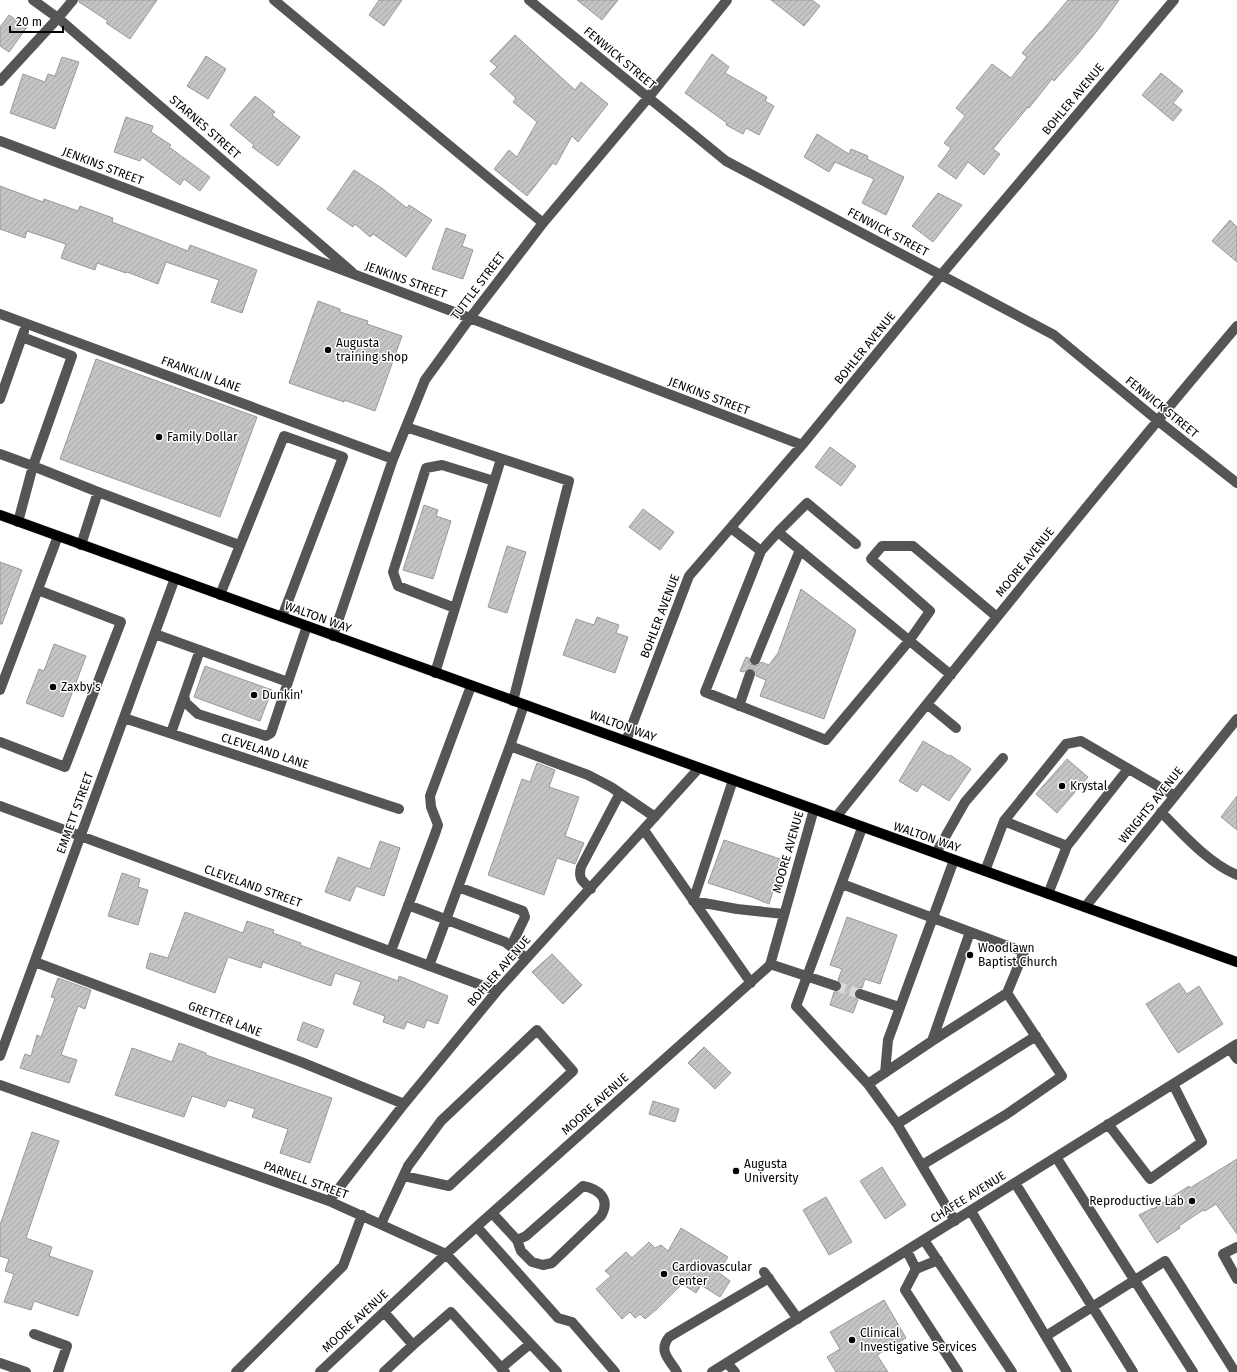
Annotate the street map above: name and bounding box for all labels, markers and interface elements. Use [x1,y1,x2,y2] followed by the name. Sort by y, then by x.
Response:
[10,8,63,34] scale bar
[16,15,42,29] text: 20 m
[581,24,659,93] street label: FENWICK STREET
[1039,60,1107,138] street label: BOHLER AVENUE
[167,93,244,162] street label: STARNES STREET
[61,144,146,188] street label: JENKINS STREET
[845,205,932,260] street label: FENWICK STREET
[448,249,508,323] street label: TUTTLE STREET
[363,259,449,301] street label: JENKINS STREET
[832,309,898,387] street label: BOHLER AVENUE
[336,336,408,364] place label: Augusta training shop
[323,345,333,355] marker: Augusta training shop
[159,353,243,395] street label: FRANKLIN LANE
[1123,373,1202,441] street label: FENWICK STREET
[667,374,752,418] street label: JENKINS STREET
[167,430,238,444] place label: Family Dollar
[154,432,164,442] marker: Family Dollar
[993,525,1057,599] street label: MOORE AVENUE
[638,572,682,660] street label: BOHLER AVENUE
[283,598,354,636] street label: WALTON WAY
[61,680,101,694] place label: Zaxby's
[48,682,58,692] marker: Zaxby's
[262,688,303,702] place label: Dunkin'
[249,690,259,700] marker: Dunkin'
[588,707,659,745] street label: WALTON WAY
[219,730,311,772] street label: CLEVELAND LANE
[1116,764,1186,846] street label: WRIGHTS AVENUE
[54,770,97,856] street label: EMMETT STREET
[1070,779,1108,793] place label: Krystal
[1057,781,1067,791] marker: Krystal
[770,809,806,895] street label: MOORE AVENUE
[892,819,963,855] street label: WALTON WAY
[202,862,305,910] street label: CLEVELAND STREET
[465,933,533,1009] street label: BOHLER AVENUE
[978,941,1057,969] place label: Woodlawn Baptist Church
[965,950,975,960] marker: Woodlawn Baptist Church
[186,998,264,1040] street label: GRETTER LANE
[559,1070,631,1138] street label: MOORE AVENUE
[744,1157,798,1185] place label: Augusta University
[262,1158,351,1202] street label: PARNELL STREET
[731,1166,741,1176] marker: Augusta University
[928,1168,1008,1226] street label: CHAFEE AVENUE
[1089,1194,1184,1208] place label: Reproductive Lab
[1187,1196,1197,1206] marker: Reproductive Lab
[672,1260,752,1288] place label: Cardiovascular Center
[659,1269,669,1279] marker: Cardiovascular Center
[319,1287,391,1355] street label: MOORE AVENUE
[860,1326,977,1354] place label: Clinical Investigative Services
[847,1335,857,1345] marker: Clinical Investigative Services

